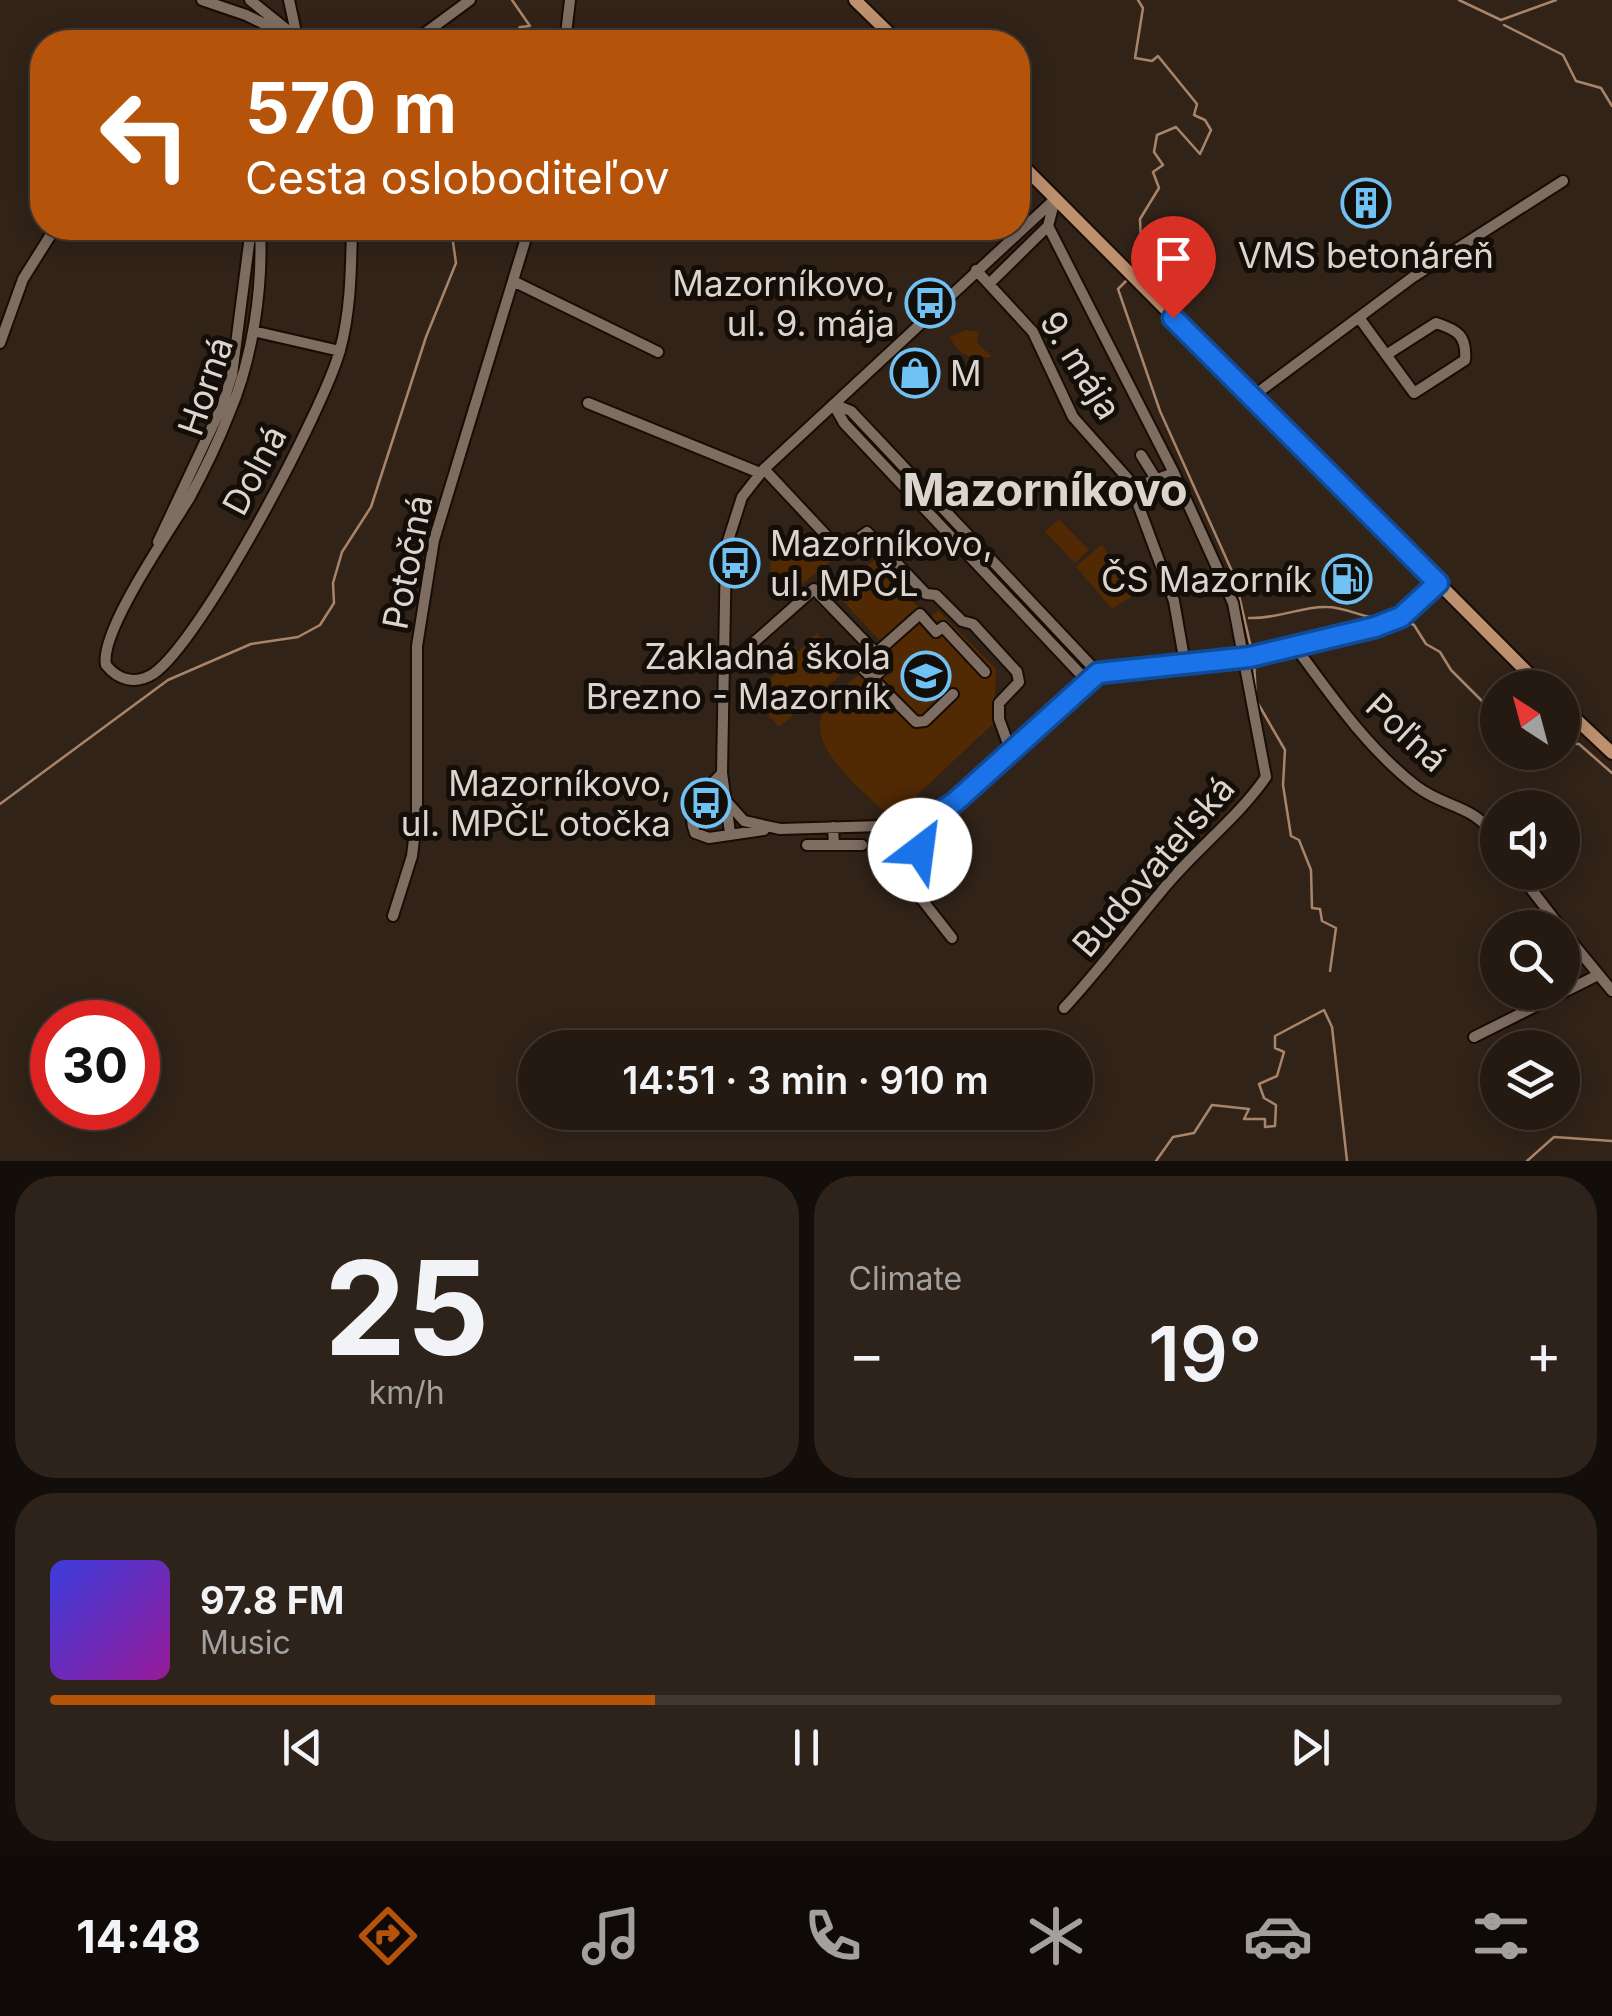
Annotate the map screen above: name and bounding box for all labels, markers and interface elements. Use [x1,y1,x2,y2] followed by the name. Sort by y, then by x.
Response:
[245,65,457,150] text: 570 m
[80,70,210,200] icon: left
[245,150,670,205] text: Cesta osloboditeľov
[1340,177,1392,229] building icon: VMS betonáreň
[1131,216,1216,319] pin
[1146,231,1201,286] icon: arrive
[1238,234,1494,276] place label: VMS betonáreň
[672,262,895,344] place label: Mazorníkovo, ul. 9. mája
[904,277,956,329] bus stop icon: Mazorníkovo, ul. 9. mája
[1032,303,1130,427] street label: 9. mája
[169,331,241,441] street label: Horná
[889,347,941,399] shop icon: M
[950,352,982,394] place label: M
[213,418,295,522] street label: Dolná
[902,462,1188,517] district label: Mazorníkovo
[373,491,441,633] street label: Potočná
[770,522,993,604] place label: Mazorníkovo, ul. MPČL
[709,537,761,589] bus stop icon: Mazorníkovo, ul. MPČL
[1321,553,1373,605] fuel station icon: ČS Mazorník
[1101,558,1312,600] place label: ČS Mazorník
[586,635,891,717] place label: Zakladná škola Brezno - Mazorník
[900,650,952,702] school or university icon: Zakladná škola Brezno - Mazorník
[1480,670,1580,770] north arrow
[1480,670,1580,1130] map controls
[1358,684,1456,780] street label: Poľná
[401,762,671,844] place label: Mazorníkovo, ul. MPČĽ otočka
[1063,767,1243,965] street label: Budovateľská
[680,777,732,829] bus stop icon: Mazorníkovo, ul. MPČĽ otočka
[1480,790,1580,890] button: sound
[868,798,972,902] position arrow
[1480,910,1580,1010] button: search
[30,1000,160,1130] speed limit sign: 30
[1480,1030,1580,1130] button: layers
[622,1057,989,1103] text: 14:51 · 3 min · 910 m
[324,1229,489,1386] text: 25
[849,1259,962,1298] text: Climate
[1148,1308,1262,1399] text: 19°
[849,1321,885,1387] text: −
[1526,1321,1562,1387] text: +
[369,1373,445,1412] text: km/h
[200,1577,344,1623] text: 97.8 FM
[200,1623,291,1662] text: Music
[275,1720,330,1775] icon: previous
[779,1720,834,1775] icon: pause
[1283,1720,1338,1775] icon: next
[353,1901,423,1971] icon: directions
[576,1901,646,1971] icon: music
[798,1901,868,1971] icon: phone
[1021,1901,1091,1971] icon: climate
[1243,1901,1313,1971] icon: car
[1466,1901,1536,1971] icon: filters
[76,1909,201,1964] text: 14:48

